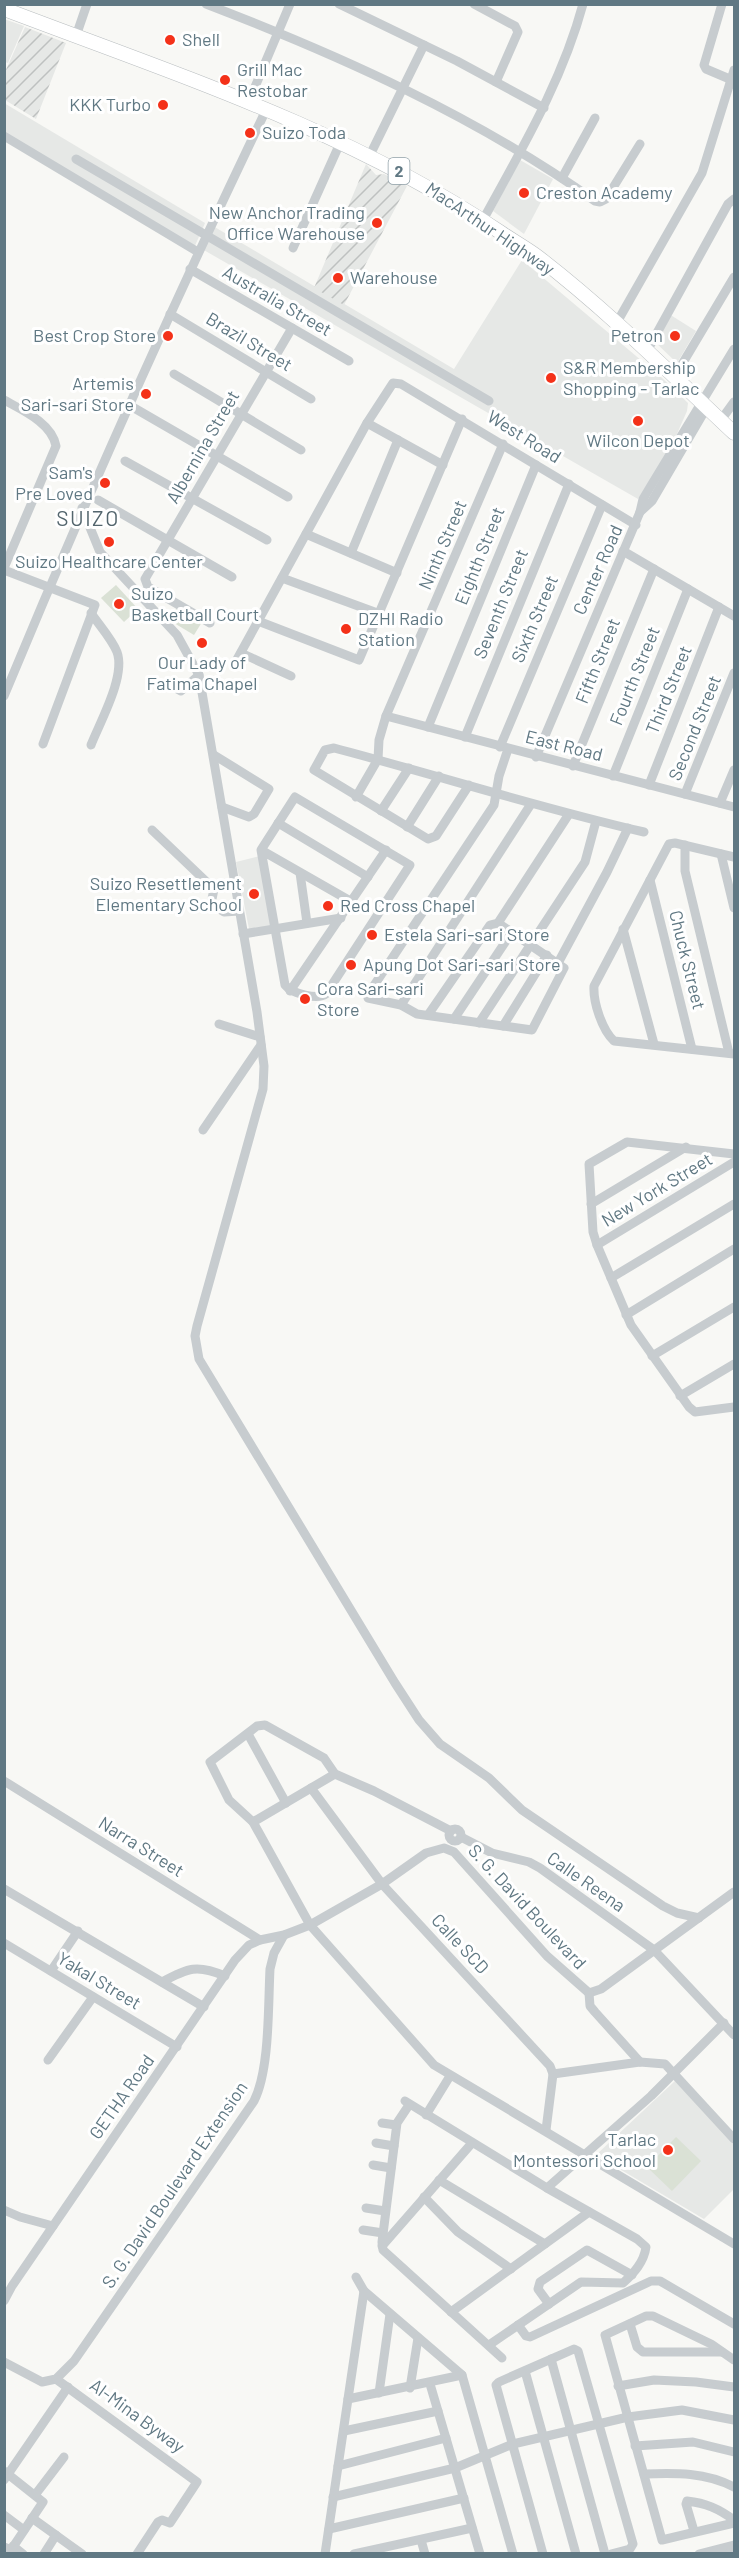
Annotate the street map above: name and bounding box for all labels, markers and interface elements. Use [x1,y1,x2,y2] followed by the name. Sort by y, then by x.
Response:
[182,28,220,50] place label: Shell
[163,33,177,47] marker: Shell
[237,58,308,101] place label: Grill Mac Restobar
[218,73,232,87] marker: Grill Mac Restobar
[69,93,151,115] place label: KKK Turbo
[156,98,170,112] marker: KKK Turbo
[262,121,346,143] place label: Suizo Toda
[243,126,257,140] marker: Suizo Toda
[388,158,410,184] road number: 2
[422,177,559,279] street label: MacArthur Highway
[536,181,673,203] place label: Creston Academy
[517,186,531,200] marker: Creston Academy
[209,201,365,244] place label: New Anchor Trading Office Warehouse
[370,216,384,230] marker: New Anchor Trading Office Warehouse
[219,260,336,340] street label: Australia Street
[350,266,437,288] place label: Warehouse
[331,271,345,285] marker: Warehouse
[202,307,297,375] street label: Brazil Street
[33,324,156,346] place label: Best Crop Store
[611,324,663,346] place label: Petron
[161,329,175,343] marker: Best Crop Store
[668,329,682,343] marker: Petron
[563,356,699,399] place label: S&R Membership Shopping - Tarlac
[544,371,558,385] marker: S&R Membership Shopping - Tarlac
[21,372,134,415] place label: Artemis Sari-sari Store
[161,386,243,507] street label: Albernina Street
[139,387,153,401] marker: Artemis Sari-sari Store
[484,405,566,467] street label: West Road
[631,414,645,428] marker: Wilcon Depot
[586,429,690,451] place label: Wilcon Depot
[15,461,93,504] place label: Sam's Pre Loved
[98,476,112,490] marker: Sam's Pre Loved
[413,496,471,593] street label: Ninth Street
[449,503,509,608] street label: Eighth Street
[56,505,120,530] district label: SUIZO
[568,521,627,618] street label: Center Road
[102,535,116,549] marker: Suizo Healthcare Center
[468,546,532,662] street label: Seventh Street
[15,550,203,572] place label: Suizo Healthcare Center
[506,572,562,666] street label: Sixth Street
[131,582,259,625] place label: Suizo Basketball Court
[112,597,126,611] marker: Suizo Basketball Court
[358,607,443,650] place label: DZHI Radio Station
[570,615,624,707] street label: Fifth Street
[339,622,353,636] marker: DZHI Radio Station
[604,623,664,728] street label: Fourth Street
[195,636,209,650] marker: Our Lady of Fatima Chapel
[640,642,696,737] street label: Third Street
[147,651,257,694] place label: Our Lady of Fatima Chapel
[663,672,725,783] street label: Second Street
[523,725,605,765] street label: East Road
[90,872,242,915] place label: Suizo Resettlement Elementary School
[247,887,261,901] marker: Suizo Resettlement Elementary School
[340,894,475,916] place label: Red Cross Chapel
[321,899,335,913] marker: Red Cross Chapel
[665,908,711,1012] street label: Chuck Street
[384,923,550,945] place label: Estela Sari-sari Store
[365,928,379,942] marker: Estela Sari-sari Store
[363,953,561,975] place label: Apung Dot Sari-sari Store
[344,958,358,972] marker: Apung Dot Sari-sari Store
[317,977,424,1020] place label: Cora Sari-sari Store
[298,992,312,1006] marker: Cora Sari-sari Store
[597,1147,716,1231] street label: New York Street
[95,1811,188,1881] street label: Narra Street
[464,1839,591,1973] street label: S. G. David Boulevard
[543,1846,630,1916] street label: Calle Reena
[427,1909,494,1978] street label: Calle SCD
[54,1947,145,2014] street label: Yakal Street
[84,2050,158,2143] street label: GETHA Road
[97,2077,252,2292] street label: S. G. David Boulevard Extension
[513,2128,656,2171] place label: Tarlac Montessori School
[661,2143,675,2157] marker: Tarlac Montessori School
[86,2373,189,2457] street label: Al-Mina Byway

